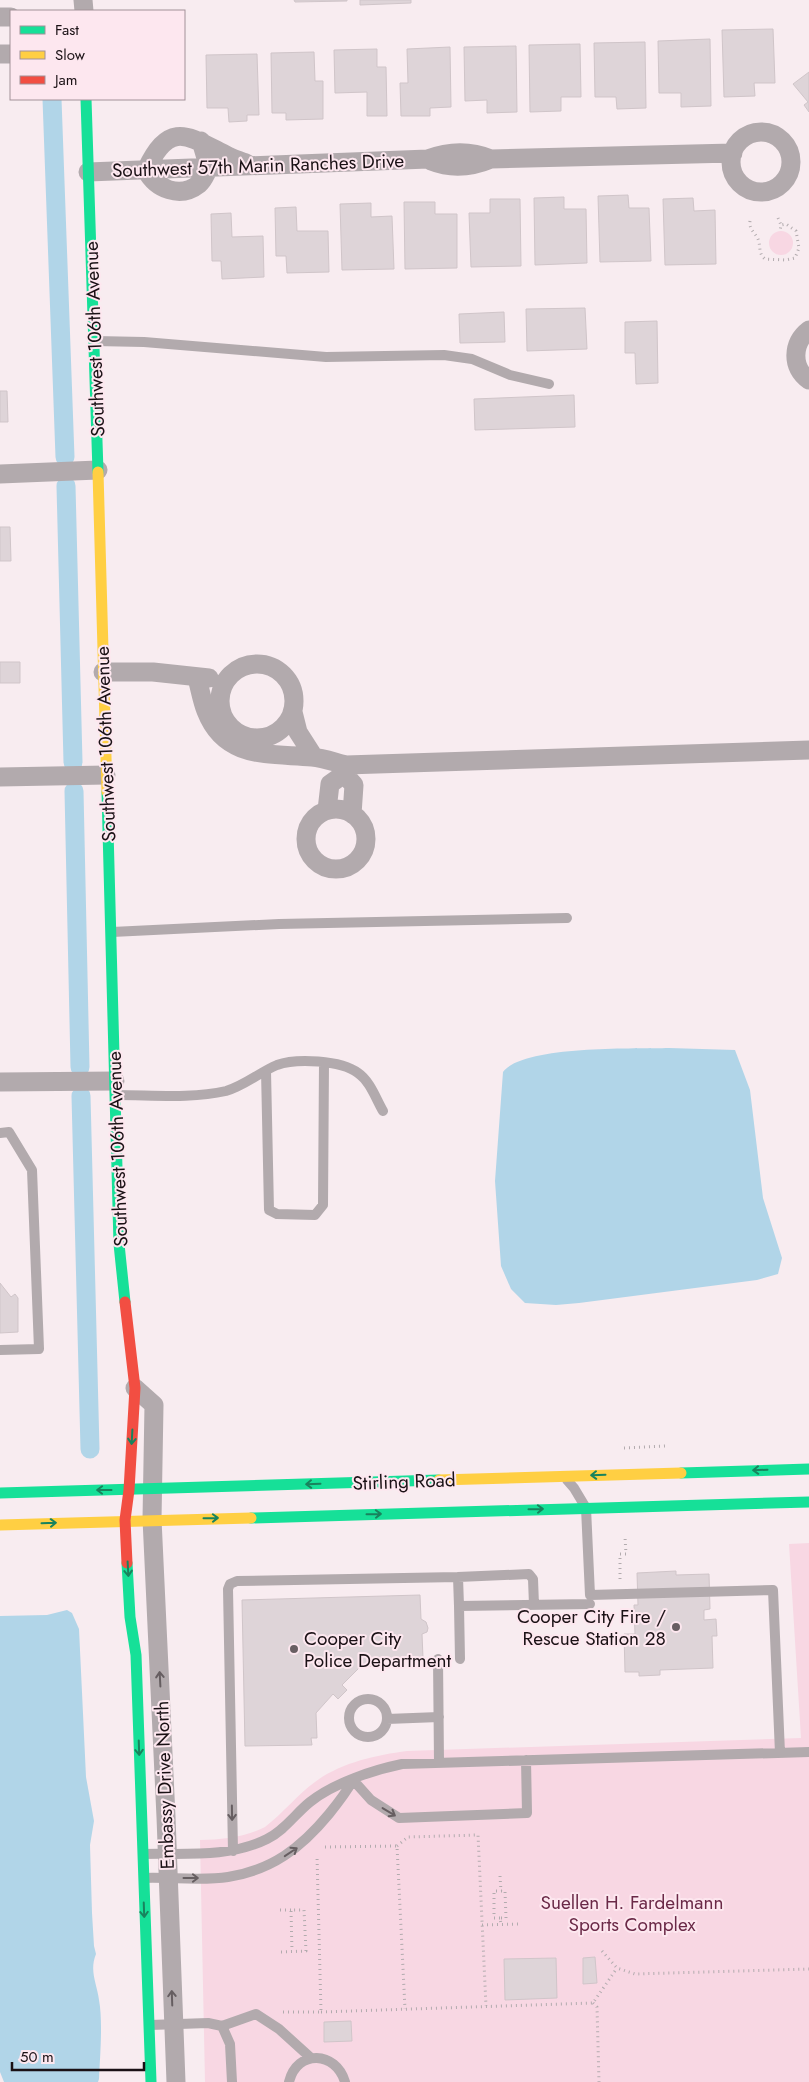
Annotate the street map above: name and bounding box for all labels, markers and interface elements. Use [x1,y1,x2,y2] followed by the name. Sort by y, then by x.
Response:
[10,10,185,100] legend
[55,19,79,41] text: Fast
[55,44,86,66] text: Slow
[53,69,78,91] text: Jam
[111,147,405,184] street label: Southwest 57th Marin Ranches Drive
[78,240,111,437] street label: Southwest 106th Avenue
[89,645,122,842] street label: Southwest 106th Avenue
[101,1050,134,1247] street label: Southwest 106th Avenue
[128,1428,137,1444] one-way arrow
[352,1466,456,1497] street label: Stirling Road
[753,1466,769,1475] one-way arrow
[590,1470,606,1480] one-way arrow
[305,1479,321,1488] one-way arrow
[96,1486,112,1495] one-way arrow
[528,1505,544,1514] one-way arrow
[365,1509,381,1518] one-way arrow
[203,1513,219,1522] one-way arrow
[40,1518,56,1528] one-way arrow
[123,1560,132,1576] one-way arrow
[517,1603,666,1652] place label: Cooper City Fire / Rescue Station 28
[670,1621,682,1633] marker: Cooper City Fire / Rescue Station 28
[304,1625,451,1674] place label: Cooper City Police Department
[288,1643,300,1655] marker: Cooper City Police Department
[155,1671,164,1687] one-way arrow
[148,1700,181,1870] street label: Embassy Drive North
[134,1740,143,1756] one-way arrow
[227,1805,237,1821] one-way arrow
[381,1807,395,1817] one-way arrow
[284,1847,298,1857] one-way arrow
[183,1873,199,1882] one-way arrow
[541,1889,723,1938] park label: Suellen H. Fardelmann Sports Complex
[139,1902,149,1918] one-way arrow
[167,1991,177,2007] one-way arrow
[12,2040,145,2072] scale bar
[20,2046,54,2068] text: 50 m

